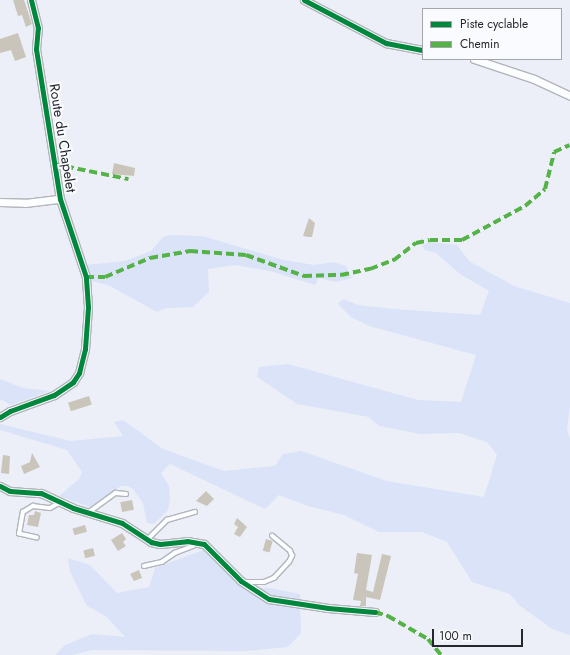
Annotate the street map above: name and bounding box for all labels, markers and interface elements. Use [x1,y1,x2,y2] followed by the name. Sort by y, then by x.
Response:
[422,8,562,60] legend
[460,15,528,33] text: Piste cyclable
[460,35,499,53] text: Chemin
[46,82,80,194] street label: Route du Chapelet
[434,621,525,647] scale bar
[439,627,472,645] text: 100 m

